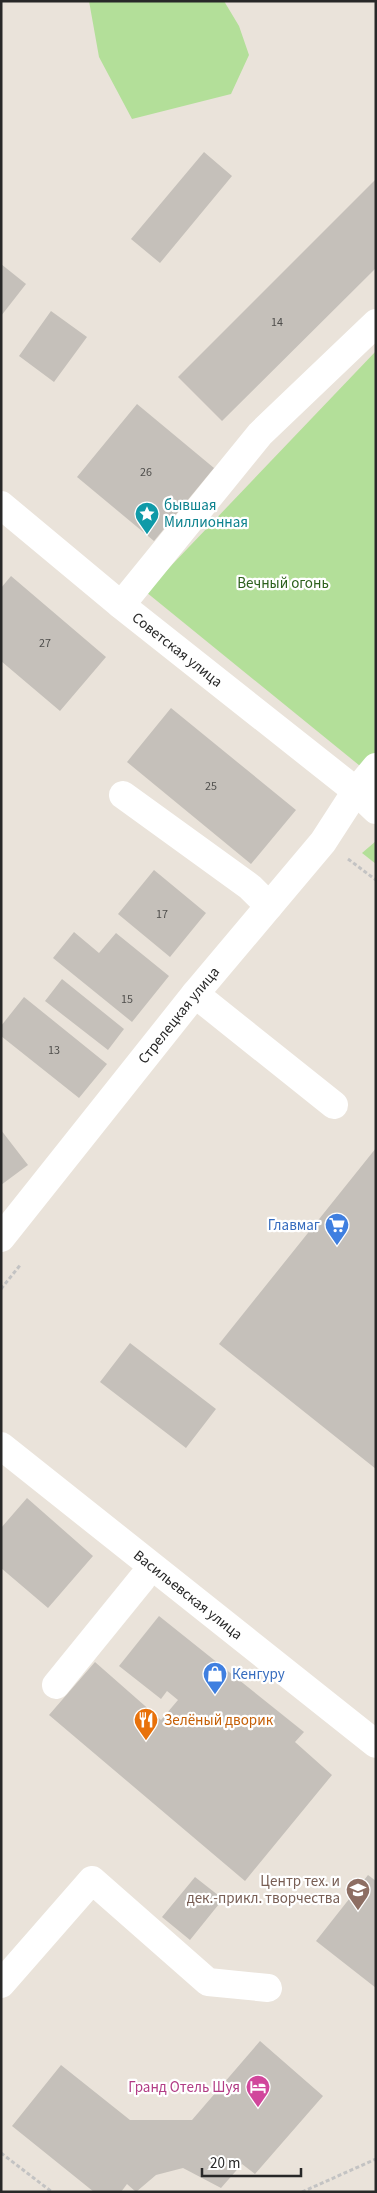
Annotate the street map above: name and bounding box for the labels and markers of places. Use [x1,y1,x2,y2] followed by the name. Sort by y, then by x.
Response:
[164,495,248,533] place label: бывшая Миллионная
[134,501,160,535] place icon: бывшая Миллионная
[324,1212,350,1246] supermarket icon: Главмаг
[268,1215,320,1236] place label: Главмаг
[202,1661,228,1695] shop icon: Кенгуру
[232,1664,285,1685] place label: Кенгуру
[133,1707,159,1741] restaurant icon: Зелёный дворик
[164,1710,274,1731] place label: Зелёный дворик
[187,1871,340,1909] place label: Центр тех. и дек.-прикл. творчества
[345,1877,371,1911] school or university icon: Центр тех. и дек.-прикл. творчества
[245,2074,271,2108] hotel icon: Гранд Отель Шуя
[128,2077,240,2098] place label: Гранд Отель Шуя

